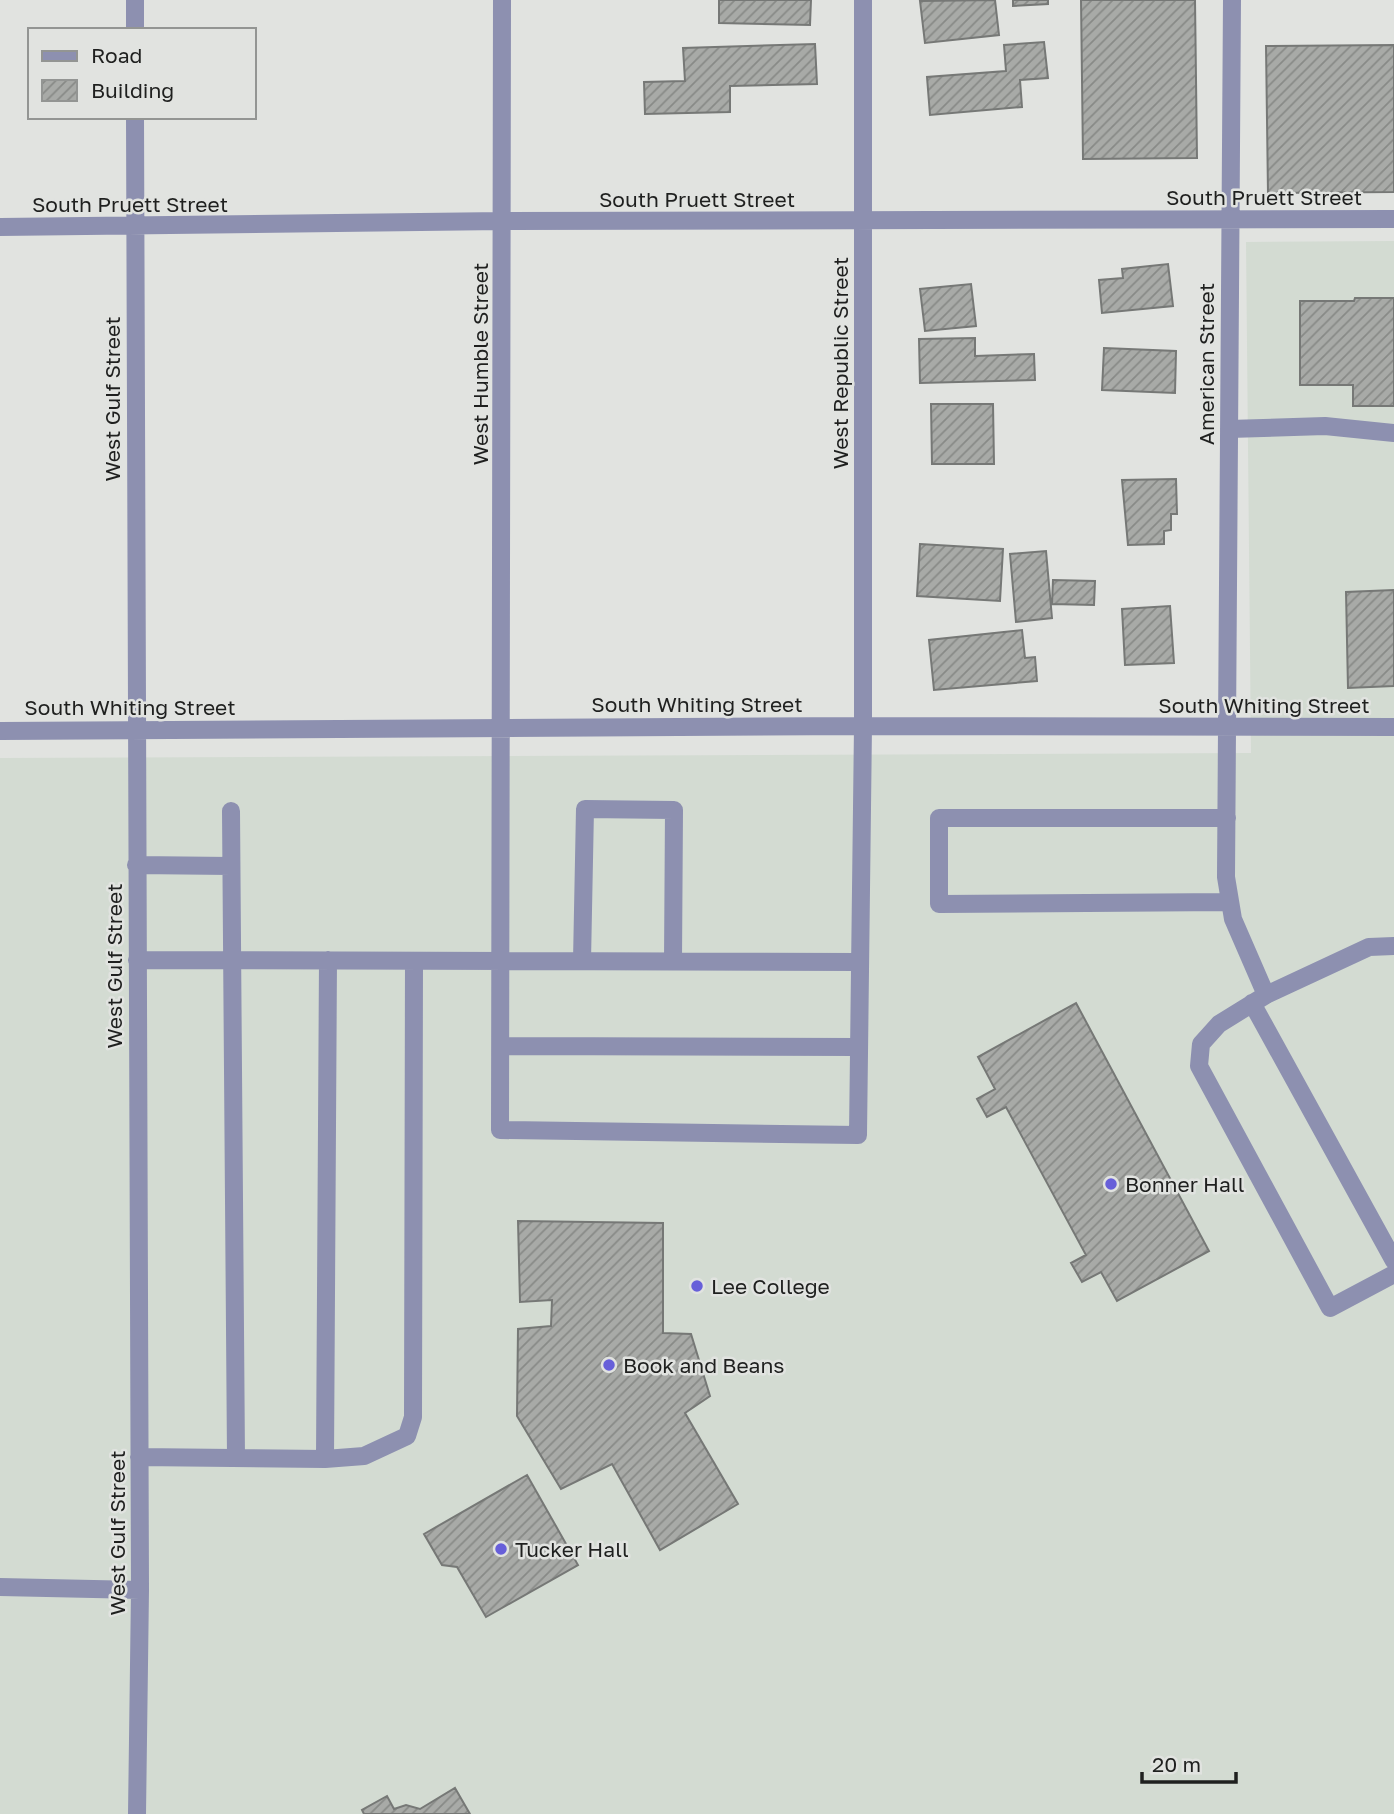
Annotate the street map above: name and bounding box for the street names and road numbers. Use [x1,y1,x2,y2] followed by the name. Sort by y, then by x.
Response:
[1166,184,1362,210] street label: South Pruett Street
[599,186,795,212] street label: South Pruett Street
[32,191,228,217] street label: South Pruett Street
[827,257,853,469] street label: West Republic Street
[467,263,493,465] street label: West Humble Street
[1193,283,1219,445] street label: American Street
[99,316,125,482] street label: West Gulf Street
[591,691,803,717] street label: South Whiting Street
[1158,692,1370,718] street label: South Whiting Street
[24,694,236,720] street label: South Whiting Street
[101,883,127,1049] street label: West Gulf Street
[104,1450,130,1616] street label: West Gulf Street

